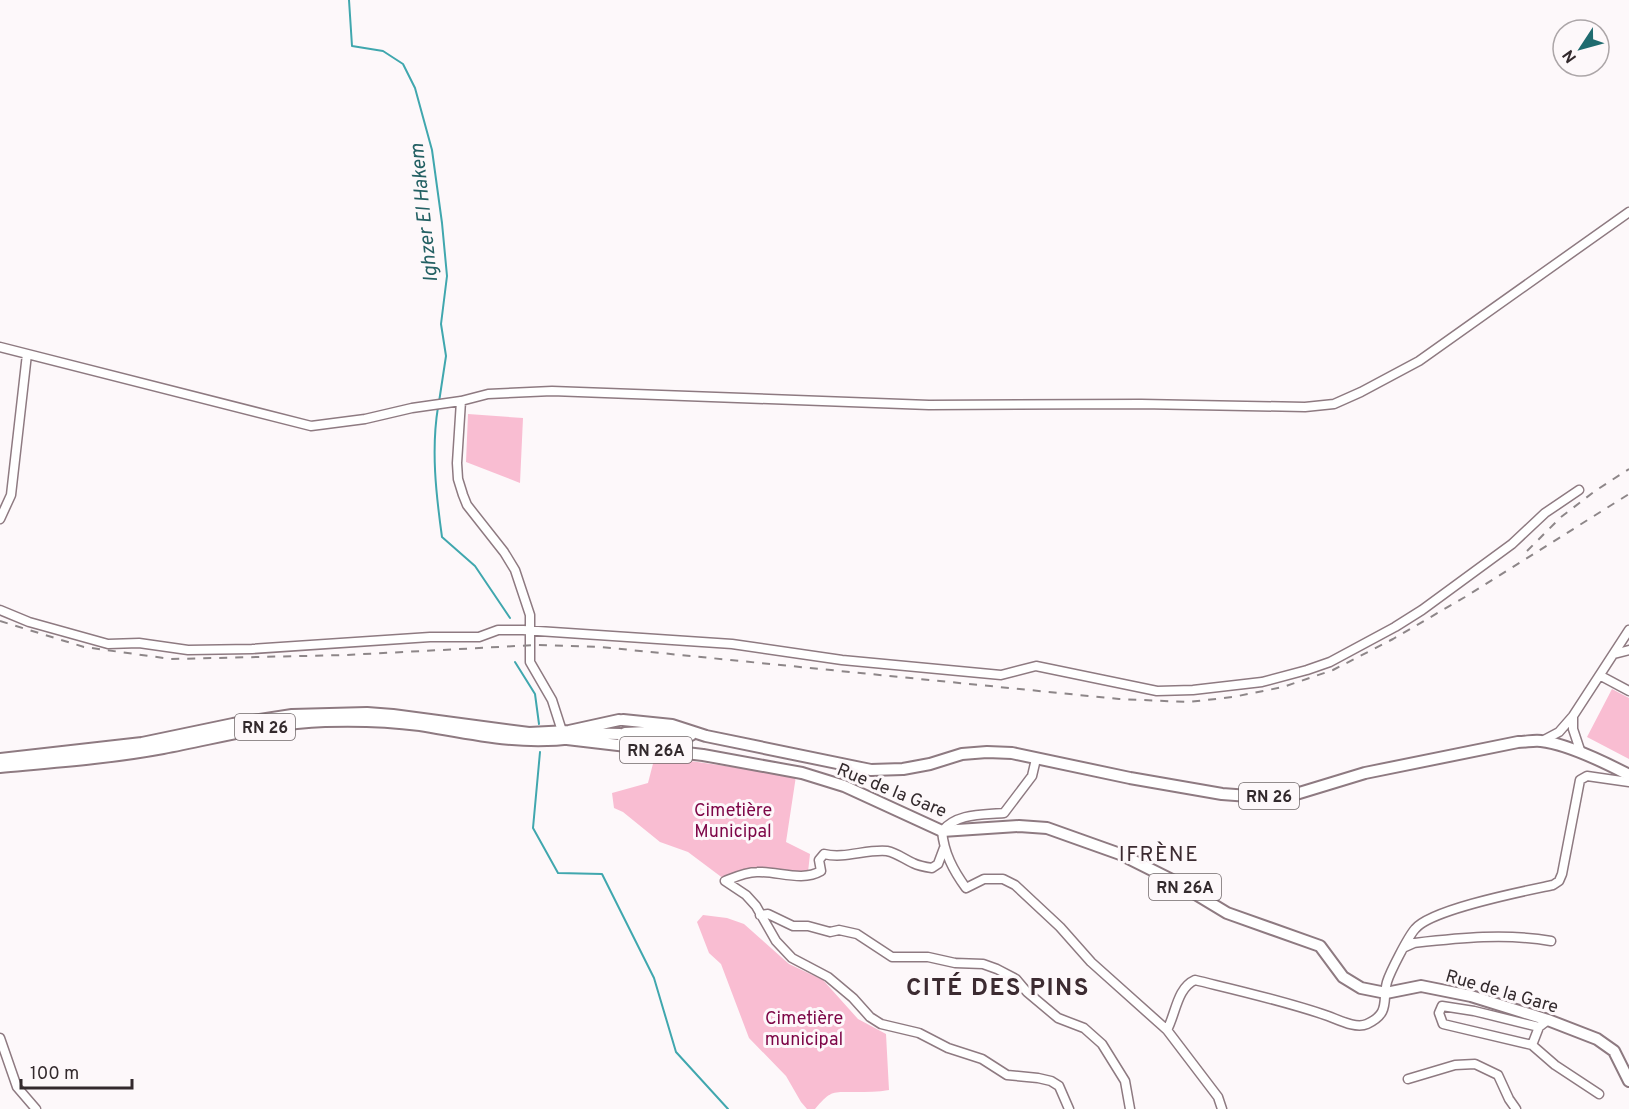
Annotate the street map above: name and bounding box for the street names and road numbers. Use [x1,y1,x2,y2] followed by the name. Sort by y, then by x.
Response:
[235,714,295,740] road number: RN 26
[620,737,692,763] road number: RN 26A
[833,759,950,824] street label: Rue de la Gare
[1239,783,1299,809] road number: RN 26
[1149,874,1221,900] road number: RN 26A
[1442,965,1561,1020] street label: Rue de la Gare

